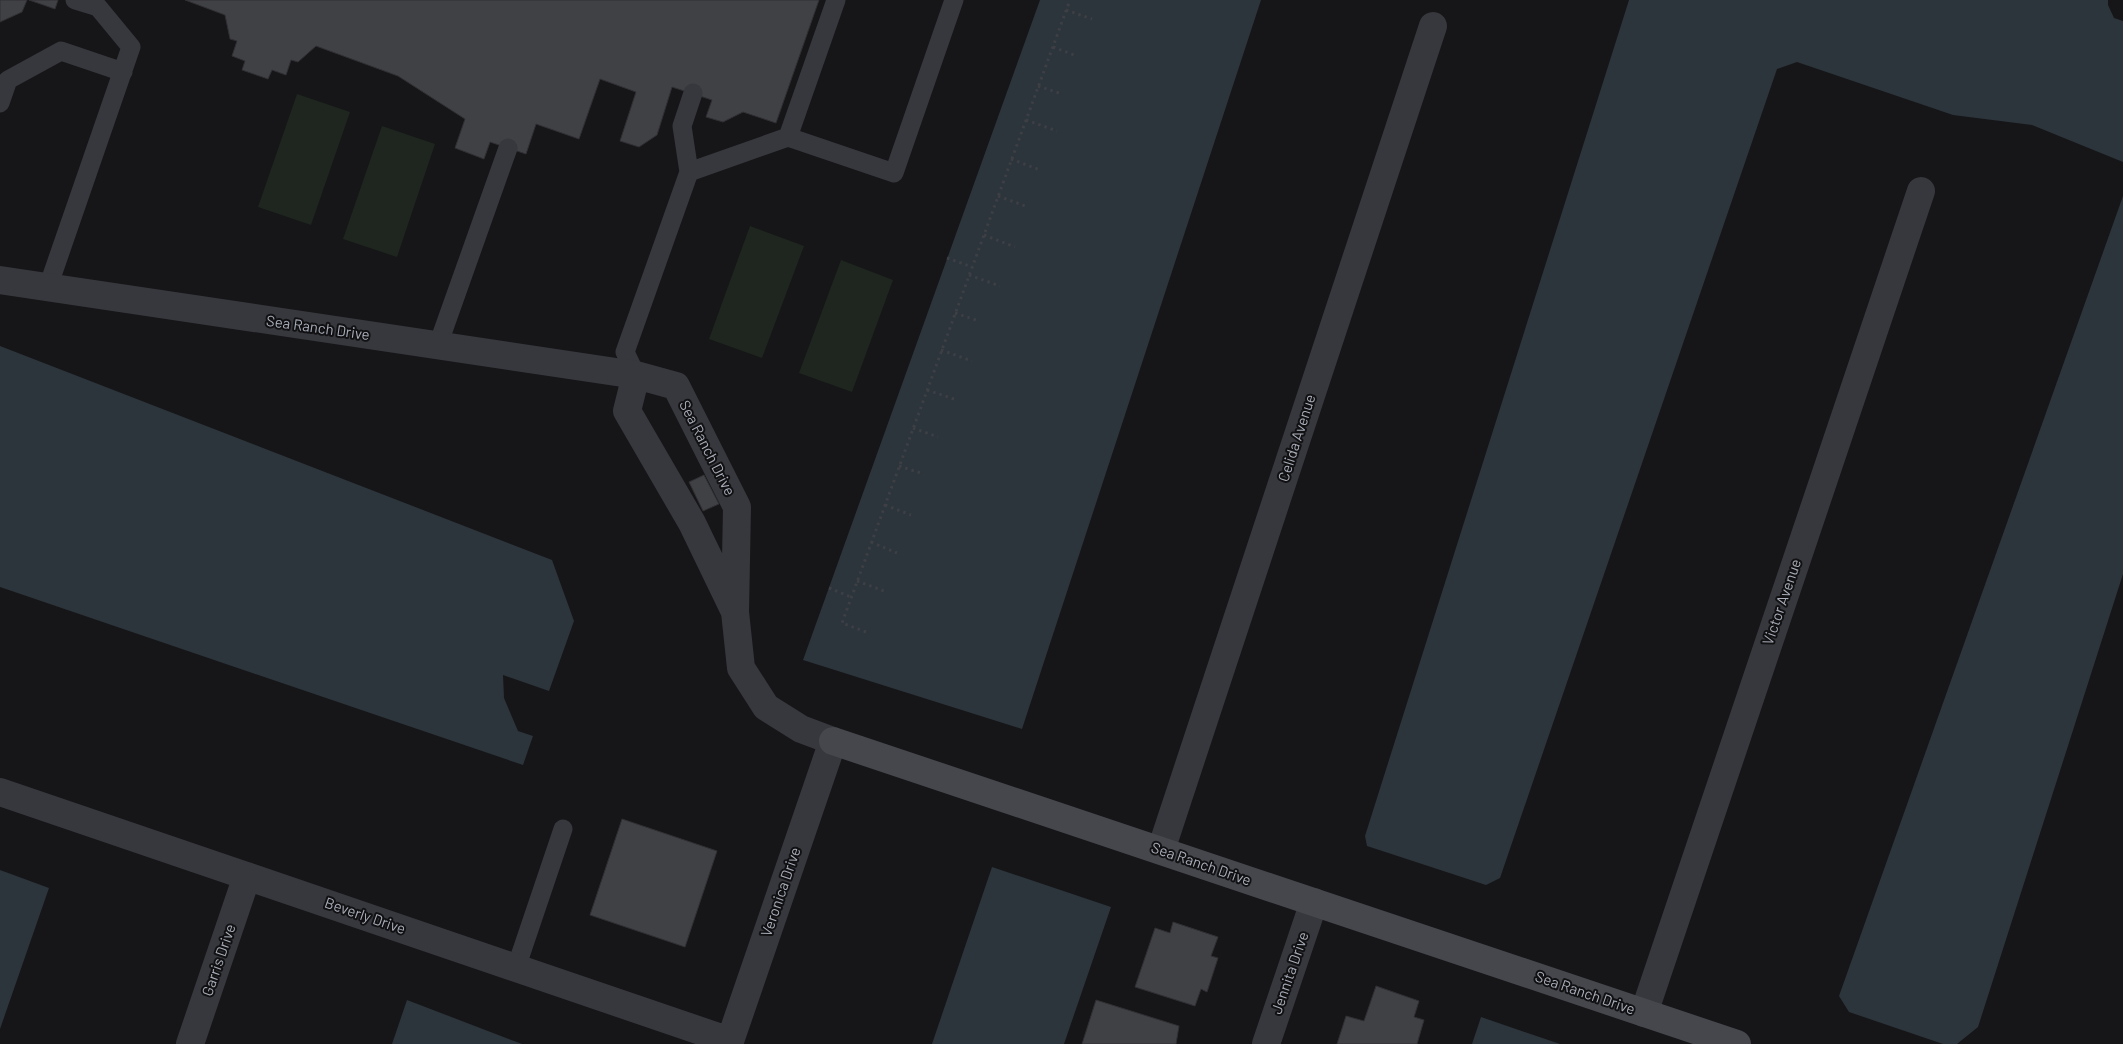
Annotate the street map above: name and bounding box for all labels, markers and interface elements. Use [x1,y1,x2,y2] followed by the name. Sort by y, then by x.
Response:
[265,311,371,343] street label: Sea Ranch Drive
[1273,392,1319,484] street label: Celida Avenue
[676,397,740,498] street label: Sea Ranch Drive
[1758,556,1804,647] street label: Victor Avenue
[1149,838,1254,889] street label: Sea Ranch Drive
[756,845,804,939] street label: Veronica Drive
[323,893,408,937] street label: Beverly Drive
[197,921,239,998] street label: Garris Drive
[1267,929,1312,1016] street label: Jennita Drive
[1533,967,1638,1018] street label: Sea Ranch Drive

